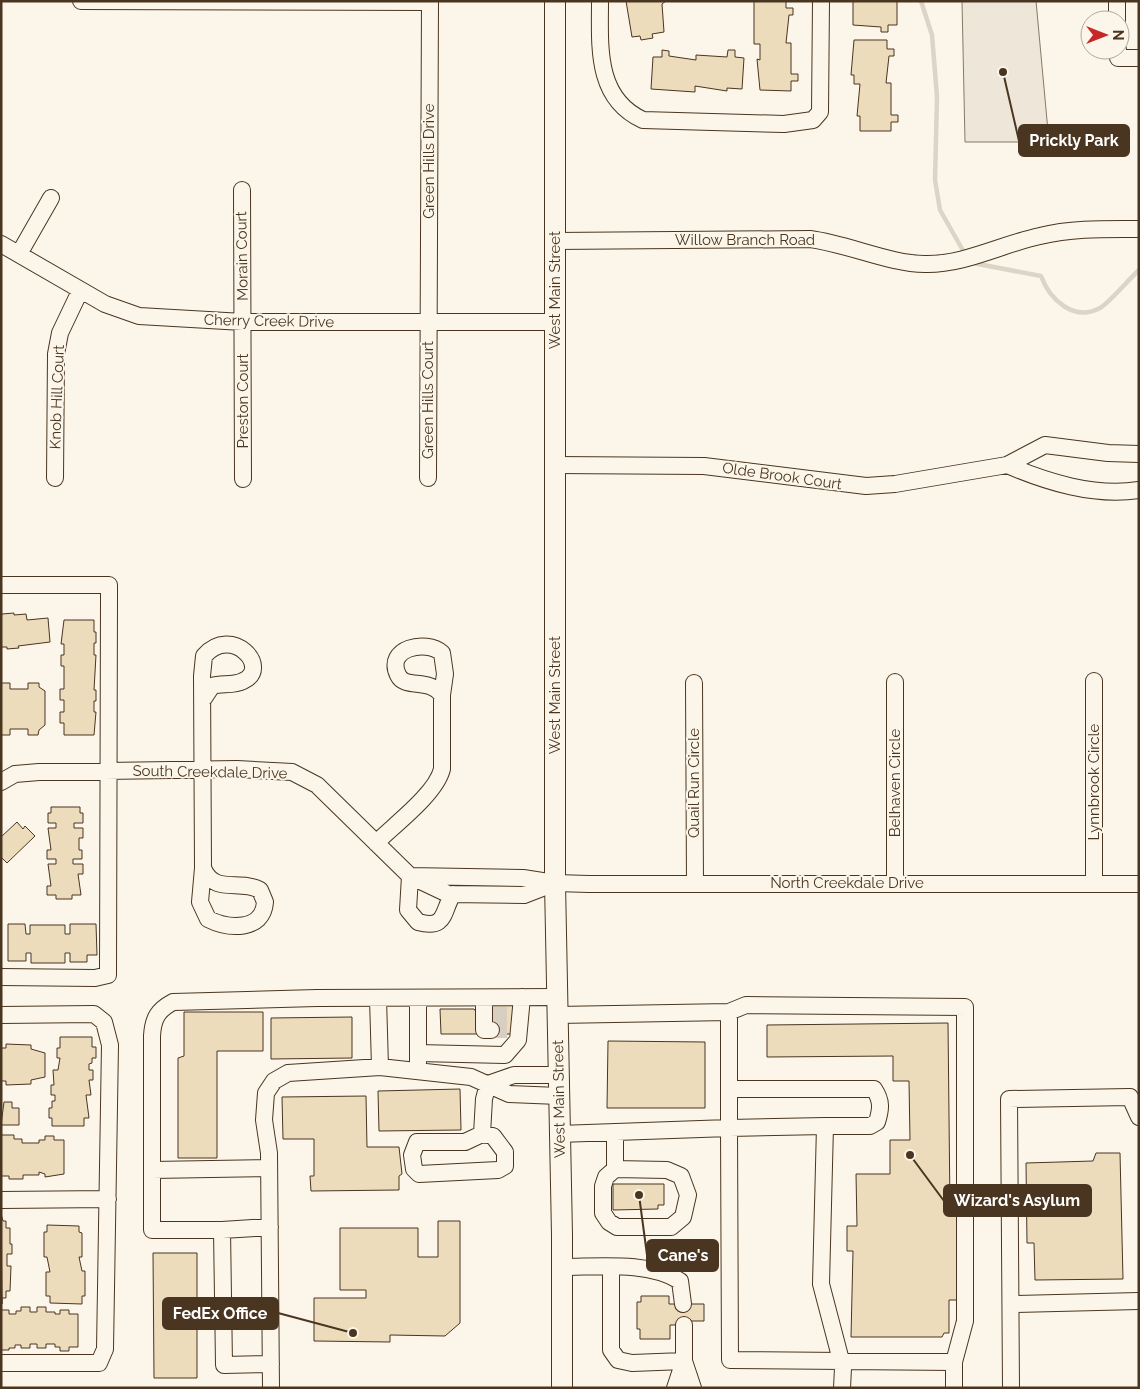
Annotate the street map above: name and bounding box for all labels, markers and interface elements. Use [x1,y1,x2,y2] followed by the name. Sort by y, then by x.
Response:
[1080,10,1130,60] north arrow
[1110,30,1126,40] text: N
[420,103,438,219] street label: Green Hills Drive
[1019,125,1129,156] callout: Prickly Park
[1029,131,1119,150] text: Prickly Park
[232,211,252,301] street label: Morain Court
[546,231,564,349] street label: West Main Street
[675,231,815,249] street label: Willow Branch Road
[204,311,335,331] street label: Cherry Creek Drive
[419,341,437,459] street label: Green Hills Court
[46,344,68,450] street label: Knob Hill Court
[234,353,252,449] street label: Preston Court
[721,459,843,493] street label: Olde Brook Court
[546,636,564,754] street label: West Main Street
[1085,723,1103,840] street label: Lynnbrook Circle
[685,728,703,838] street label: Quail Run Circle
[886,729,904,837] street label: Belhaven Circle
[132,762,288,782] street label: South Creekdale Drive
[770,874,924,892] street label: North Creekdale Drive
[549,1040,569,1158] street label: West Main Street
[944,1185,1091,1216] callout: Wizard's Asylum
[954,1191,1080,1210] text: Wizard's Asylum
[647,1240,718,1271] callout: Cane's
[658,1246,708,1265] text: Cane's
[163,1298,278,1329] callout: FedEx Office
[173,1304,268,1323] text: FedEx Office

